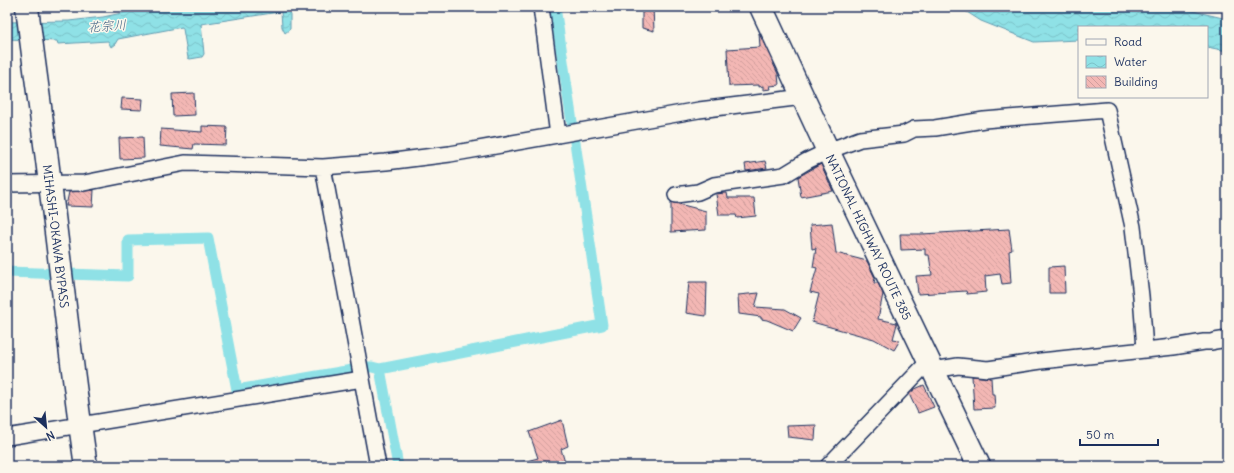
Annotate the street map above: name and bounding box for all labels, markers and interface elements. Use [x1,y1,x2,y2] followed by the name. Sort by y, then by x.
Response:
[87,16,127,36] water label: 花宗川
[1078,26,1208,98] legend
[1114,34,1142,49] text: Road
[1114,54,1147,69] text: Water
[1114,74,1158,89] text: Building
[823,152,915,322] street label: NATIONAL HIGHWAY ROUTE 385
[40,164,73,309] street label: MIHASHI-OKAWA BYPASS
[26,407,66,447] north arrow
[1080,421,1158,447] scale bar
[1086,427,1115,442] text: 50 m
[44,428,57,444] text: N

